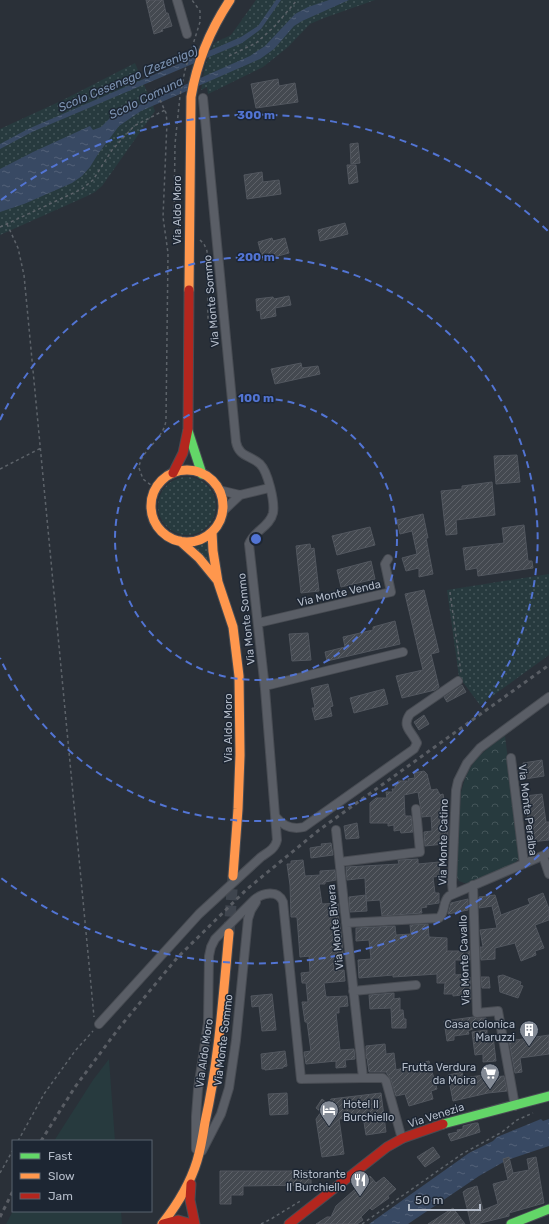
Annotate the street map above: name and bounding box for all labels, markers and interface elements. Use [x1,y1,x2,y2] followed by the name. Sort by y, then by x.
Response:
[56,43,200,115] water label: Scolo Cesenego (Zezenigo)
[107,74,185,122] water label: Scolo Comuna
[237,108,275,122] text: 300 m
[171,175,184,245] street label: Via Aldo Moro
[237,250,275,264] text: 200 m
[201,254,222,348] street label: Via Monte Sommo
[238,391,274,405] text: 100 m
[249,532,263,546] centre of rings
[235,572,258,666] street label: Via Monte Sommo
[296,578,382,609] street label: Via Monte Venda
[222,693,235,763] street label: Via Aldo Moro
[515,764,540,857] street label: Via Monte Peralba
[436,799,451,885] street label: Via Monte Catino
[325,884,346,970] street label: Via Monte Bivera
[456,915,473,1005] street label: Via Monte Cavallo
[211,993,236,1087] street label: Via Monte Sommo
[193,1018,216,1088] street label: Via Aldo Moro
[444,1018,515,1044] place label: Casa colonica Maruzzi
[518,1019,540,1047] building icon: Casa colonica Maruzzi
[402,1061,476,1087] place label: Frutta Verdura da Moira
[479,1062,501,1090] supermarket icon: Frutta Verdura da Moira
[343,1098,394,1124] place label: Hotel Il Burchiello
[318,1099,340,1127] hotel icon: Hotel Il Burchiello
[406,1100,466,1131] street label: Via Venezia
[12,1140,152,1212] legend
[48,1149,72,1163] text: Fast
[286,1168,346,1194] place label: Ristorante Il Burchiello
[48,1169,75,1183] text: Slow
[349,1169,371,1197] restaurant icon: Ristorante Il Burchiello
[409,1186,480,1212] scale bar
[48,1189,73,1203] text: Jam
[415,1193,443,1207] text: 50 m

